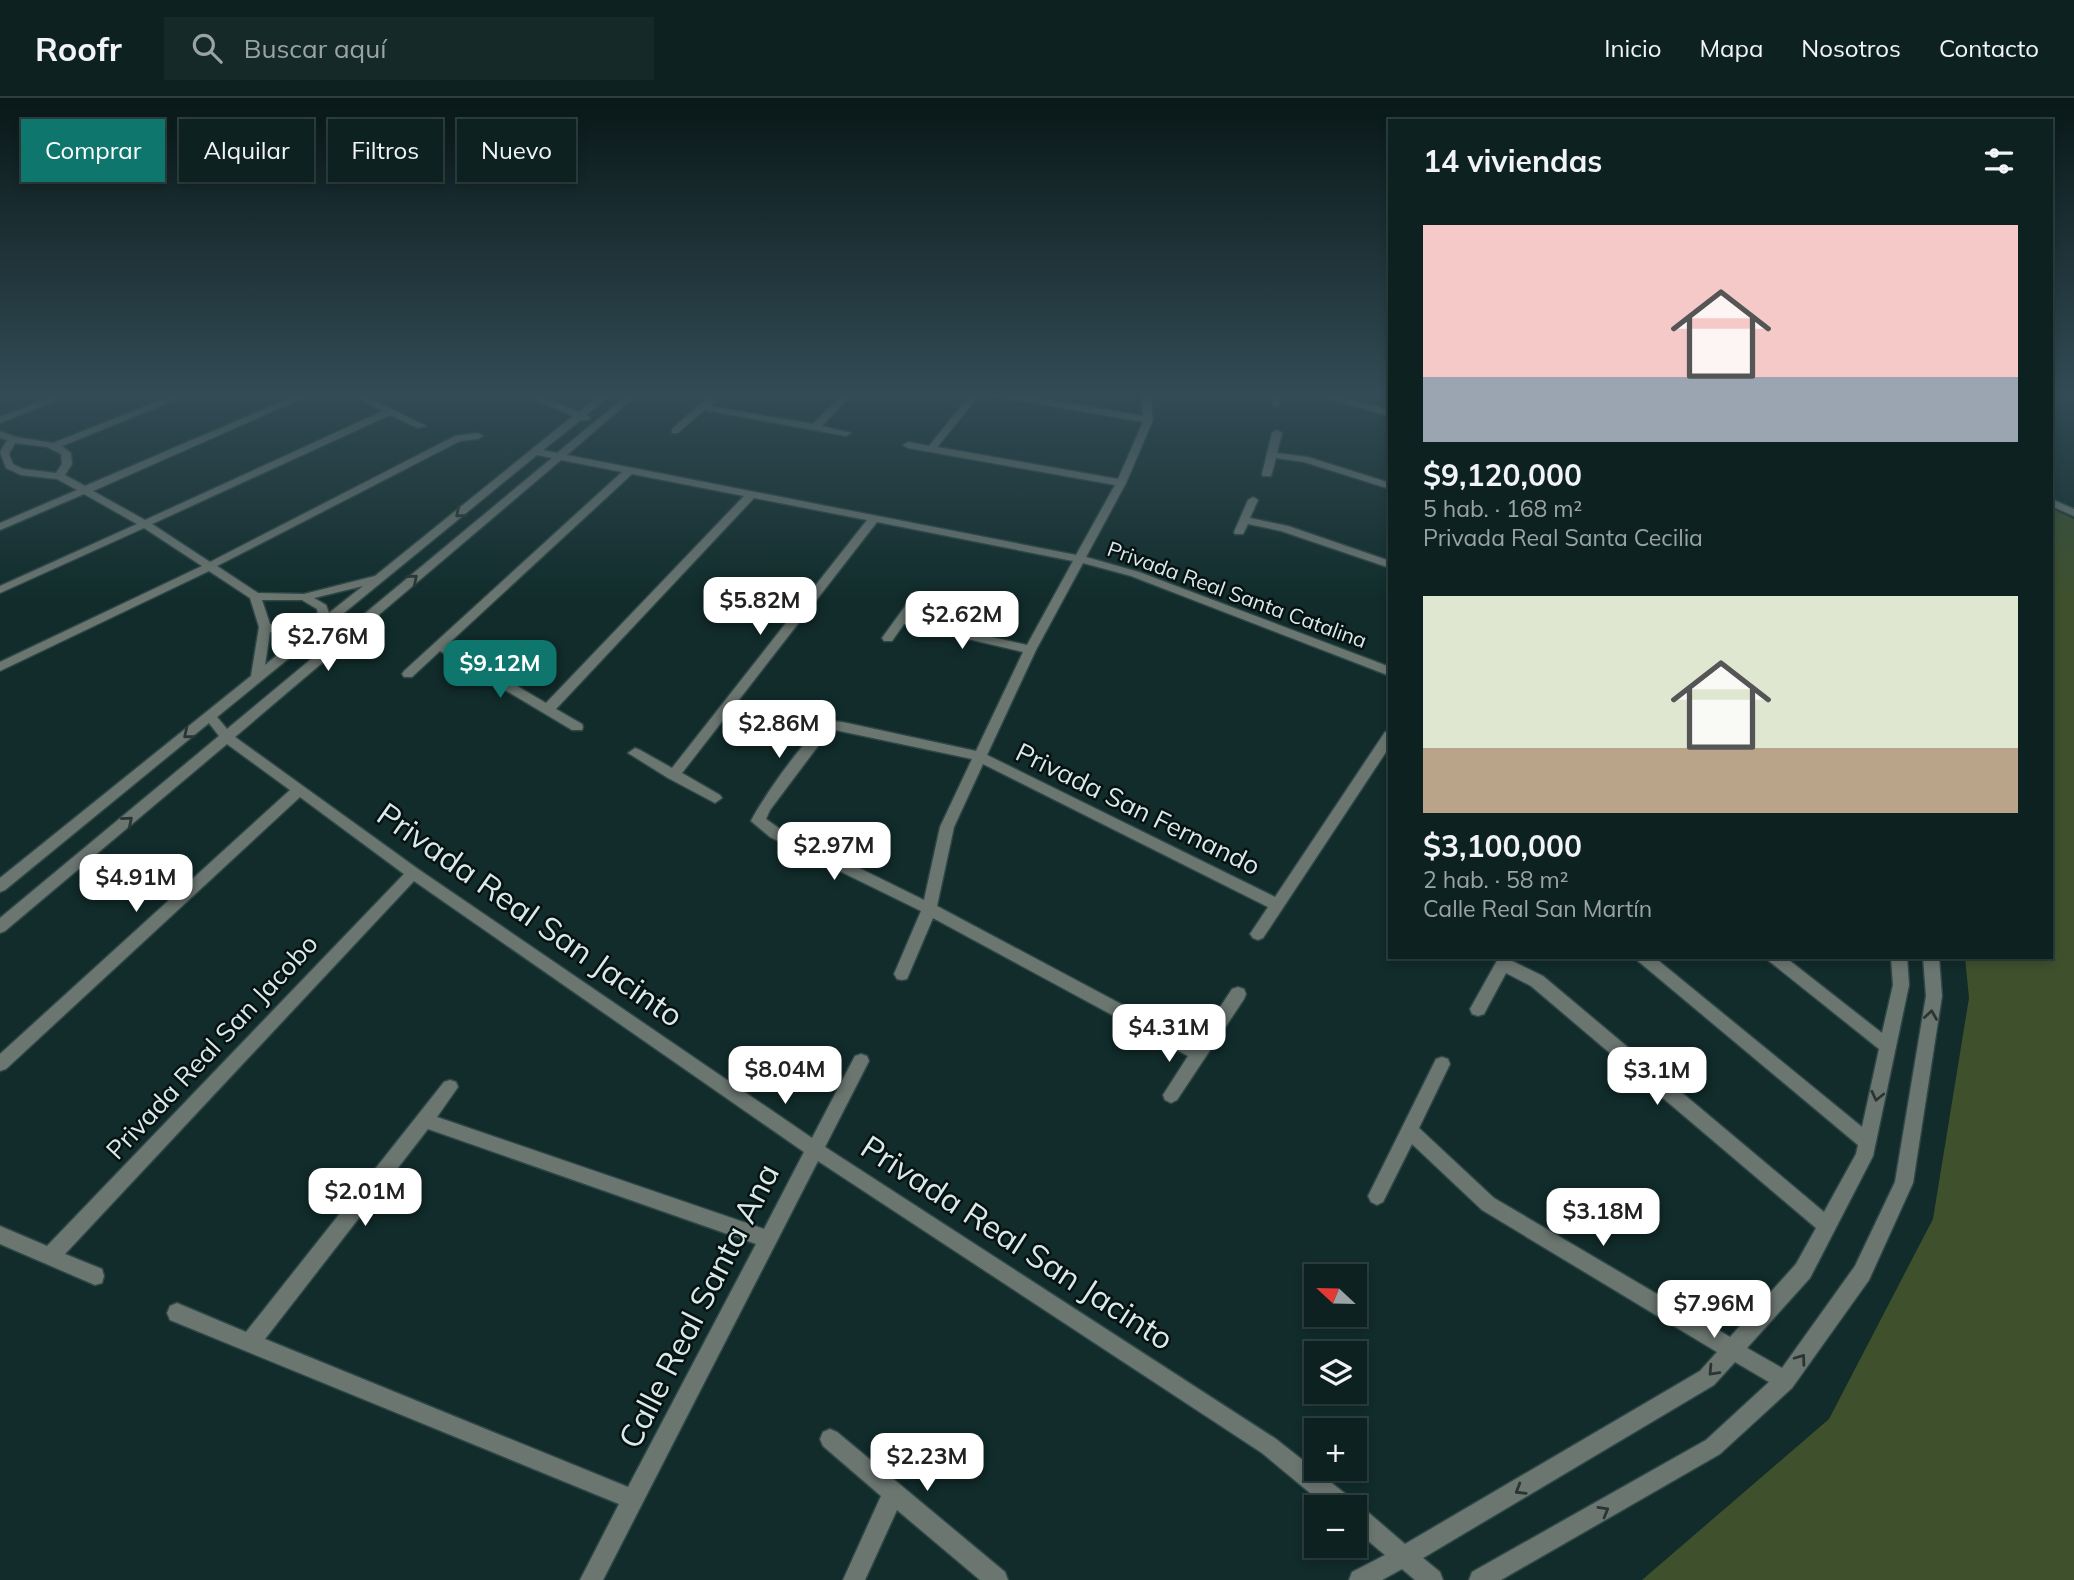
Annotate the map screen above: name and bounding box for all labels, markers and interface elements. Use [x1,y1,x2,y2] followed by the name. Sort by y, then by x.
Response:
[164,17,654,80] search box
[35,28,122,69] text: Roofr
[188,29,226,67] icon: search
[244,32,386,65] text: Buscar aquí
[1604,33,1661,63] text: Inicio
[1699,33,1763,63] text: Mapa
[1801,33,1901,63] text: Nosotros
[1939,33,2039,63] text: Contacto
[21,119,165,182] chip: Comprar
[179,119,314,182] chip: Alquilar
[328,119,443,182] chip: Filtros
[457,119,576,182] chip: Nuevo
[1423,142,1602,180] text: 14 viviendas
[1980,142,2018,180] icon: filters
[1658,271,1784,397] icon: home
[1423,456,1582,494] text: $9,120,000
[1423,494,1582,523] text: 5 hab. · 168 m²
[456,505,468,518] one-way arrow
[1423,523,1703,552] text: Privada Real Santa Cecilia
[1104,535,1371,653] street label: Privada Real Santa Catalina
[406,574,418,587] one-way arrow
[703,578,817,637] pin: $5.82M
[720,585,800,614] text: $5.82M
[905,592,1019,651] pin: $2.62M
[922,599,1002,628] text: $2.62M
[271,614,385,673] pin: $2.76M
[288,621,368,650] text: $2.76M
[443,640,557,700] pin: $9.12M
[1658,642,1784,768] icon: home
[460,648,540,677] text: $9.12M
[722,700,836,760] pin: $2.86M
[739,708,819,737] text: $2.86M
[184,726,197,738] one-way arrow
[1011,735,1266,882] street label: Privada San Fernando
[370,793,691,1035] street label: Privada Real San Jacinto
[119,817,132,829] one-way arrow
[777,822,891,882] pin: $2.97M
[1423,827,1582,865] text: $3,100,000
[794,830,874,859] text: $2.97M
[79,854,193,914] pin: $4.91M
[96,862,176,891] text: $4.91M
[1423,865,1568,894] text: 2 hab. · 58 m²
[1423,894,1652,923] text: Calle Real San Martín
[99,927,325,1166] street label: Privada Real San Jacobo
[1112,1004,1226,1064] pin: $4.31M
[1923,1009,1938,1021] one-way arrow
[1129,1012,1209,1041] text: $4.31M
[728,1046,842,1106] pin: $8.04M
[1608,1048,1706,1107] pin: $3.1M
[745,1054,825,1083] text: $8.04M
[1623,1055,1691,1084] text: $3.1M
[1871,1090,1885,1102] one-way arrow
[854,1126,1181,1358] street label: Privada Real San Jacinto
[609,1157,787,1455] street label: Calle Real Santa Ana
[308,1168,422,1228] pin: $2.01M
[325,1176,405,1205] text: $2.01M
[1546,1188,1660,1248] pin: $3.18M
[1563,1196,1643,1225] text: $3.18M
[1304,1264,1367,1326] north arrow
[1304,1264,1367,1558] map controls
[1657,1280,1771,1340] pin: $7.96M
[1674,1288,1754,1317] text: $7.96M
[1304,1341,1367,1404] button: layers
[1793,1354,1805,1367] one-way arrow
[1709,1362,1722,1375] one-way arrow
[1304,1418,1367,1481] button: +
[870,1434,984,1493] pin: $2.23M
[887,1441,967,1470] text: $2.23M
[1515,1482,1528,1495] one-way arrow
[1304,1495,1367,1558] button: −
[1596,1506,1609,1519] one-way arrow

